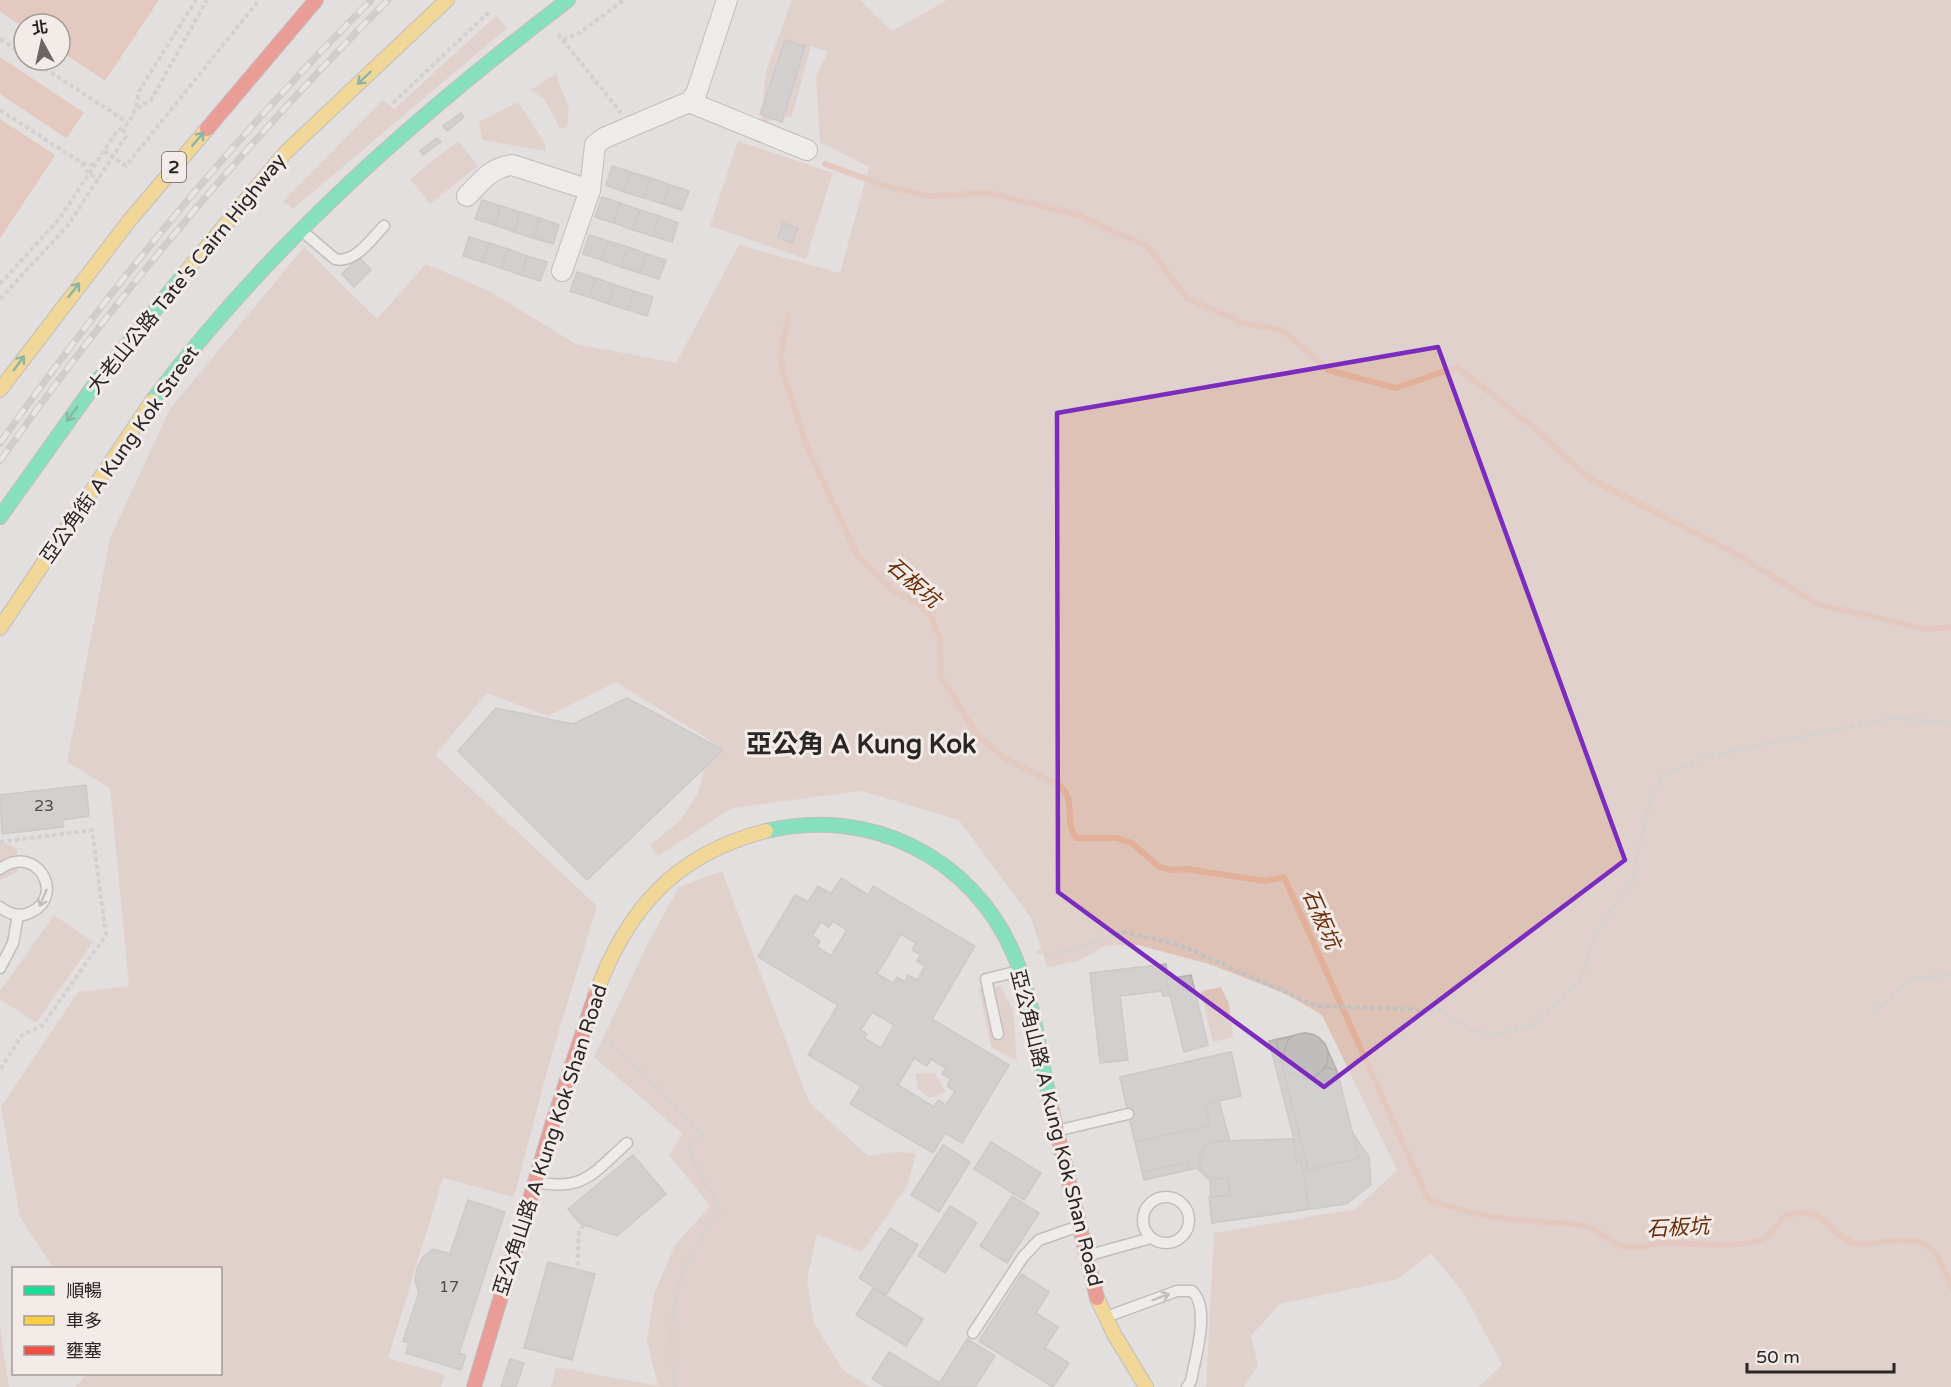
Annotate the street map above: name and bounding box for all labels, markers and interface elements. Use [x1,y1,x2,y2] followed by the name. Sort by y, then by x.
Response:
[12,12,72,72] north arrow
[31,17,49,39] text: 北
[356,71,371,86] one-way arrow
[191,131,204,147] one-way arrow
[83,149,292,399] street label: 大老山公路 Tate's Cairn Highway
[162,152,186,182] road number: 2
[68,282,81,298] one-way arrow
[36,341,205,568] street label: 亞公角街 A Kung Kok Street
[13,356,25,372] one-way arrow
[66,406,79,422] one-way arrow
[881,553,947,615] water label: 石板坑
[746,729,976,760] district label: 亞公角 A Kung Kok
[34,796,54,816] house number: 23
[1297,885,1346,956] water label: 石板坑
[37,888,48,906] one-way arrow
[1005,967,1107,1289] street label: 亞公角山路 A Kung Kok Shan Road
[489,981,613,1299] street label: 亞公角山路 A Kung Kok Shan Road
[1646,1214,1713,1242] water label: 石板坑
[12,1267,222,1375] legend
[439,1277,459,1297] house number: 17
[66,1280,102,1302] text: 順暢
[1151,1290,1170,1301] one-way arrow
[66,1310,102,1332] text: 車多
[1747,1336,1894,1374] scale bar
[66,1340,102,1362] text: 壅塞
[1756,1346,1800,1368] text: 50 m

